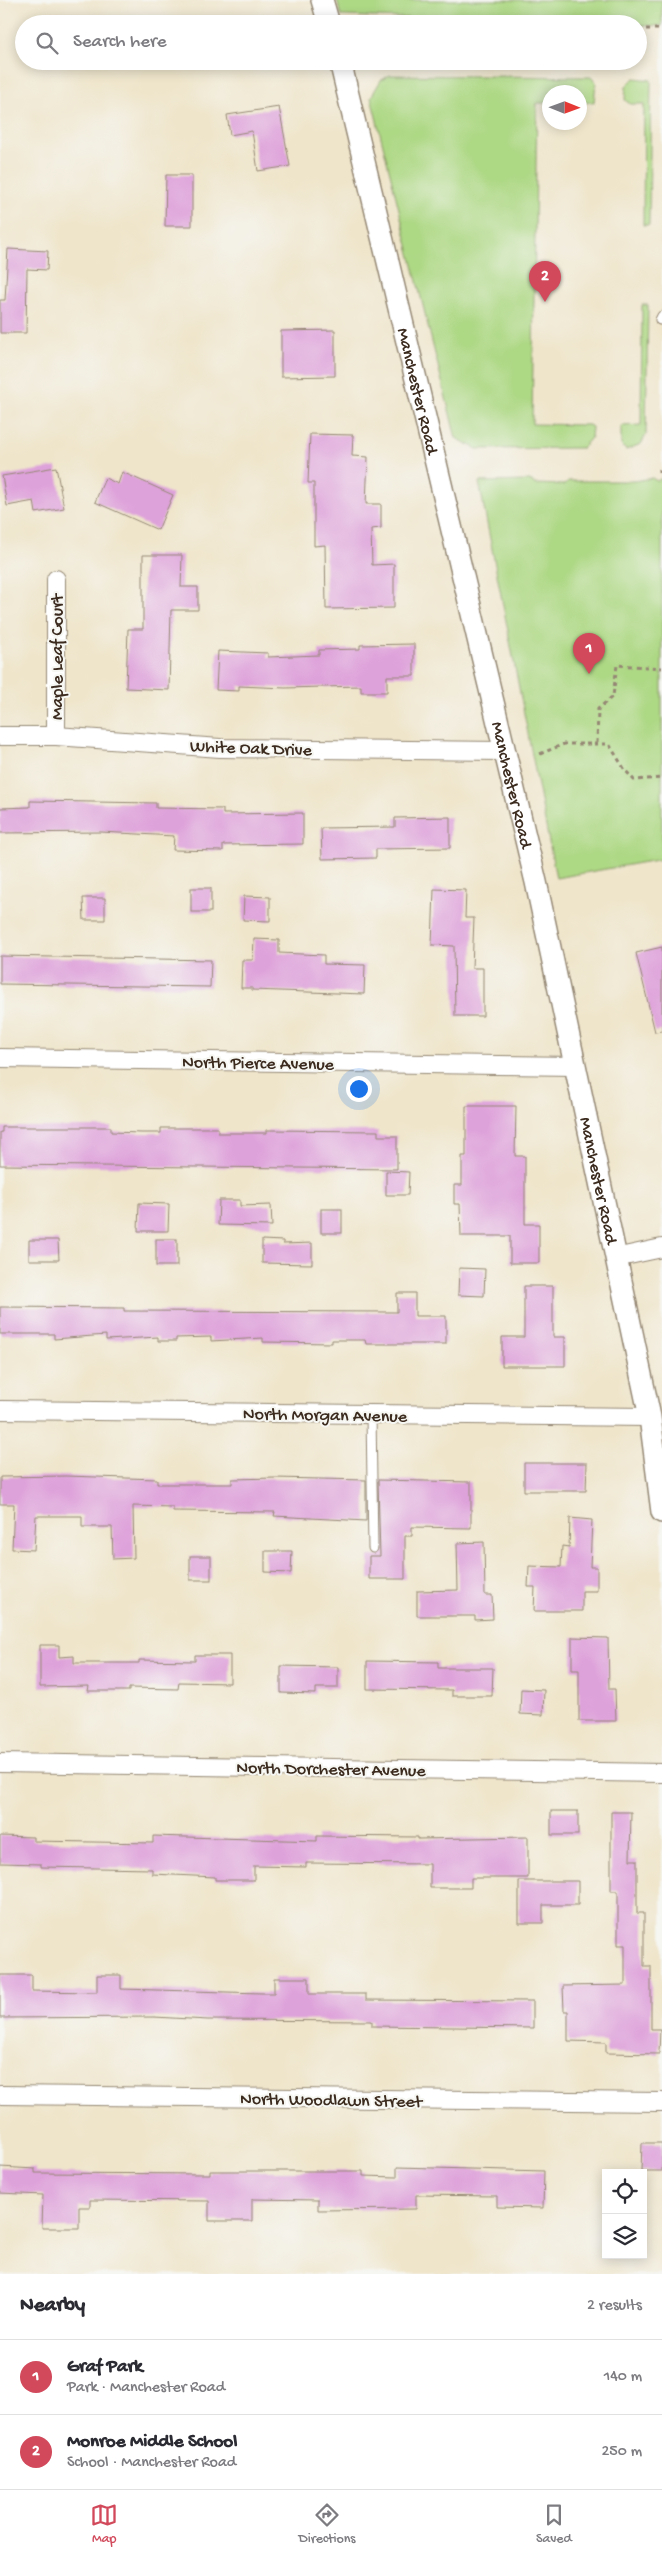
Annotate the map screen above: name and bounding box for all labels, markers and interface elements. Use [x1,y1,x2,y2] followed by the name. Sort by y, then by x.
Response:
[15,15,647,70] search box
[33,29,61,57] icon: search
[73,31,167,54] text: Search here
[542,85,587,130] north arrow
[529,261,561,302] pin: 2
[391,326,442,458] street label: Manchester Road
[48,592,69,720] street label: Maple Leaf Court
[573,633,605,674] pin: 1
[485,720,536,852] street label: Manchester Road
[190,737,313,762] street label: White Oak Drive
[182,1053,335,1076] street label: North Pierce Avenue
[346,1076,372,1102] your location
[573,1115,621,1248] street label: Manchester Road
[243,1405,408,1428] street label: North Morgan Avenue
[236,1758,426,1783] street label: North Dorchester Avenue
[240,2089,424,2114] street label: North Woodlawn Street
[602,2169,647,2259] map controls
[602,2169,647,2214] button: locate
[602,2214,647,2259] button: layers
[20,2294,85,2319] text: Nearby
[587,2297,642,2316] text: 2 results
[67,2356,143,2379] text: Graf Park
[33,2368,39,2387] text: 1
[604,2368,642,2387] text: 140 m
[67,2379,225,2398] text: Park · Manchester Road
[67,2431,237,2454] text: Monroe Middle School
[32,2443,40,2462] text: 2
[602,2443,642,2462] text: 250 m
[67,2454,236,2473] text: School · Manchester Road
[90,2501,118,2548] tab: Map
[299,2501,356,2548] tab: Directions
[536,2501,572,2548] tab: Saved

